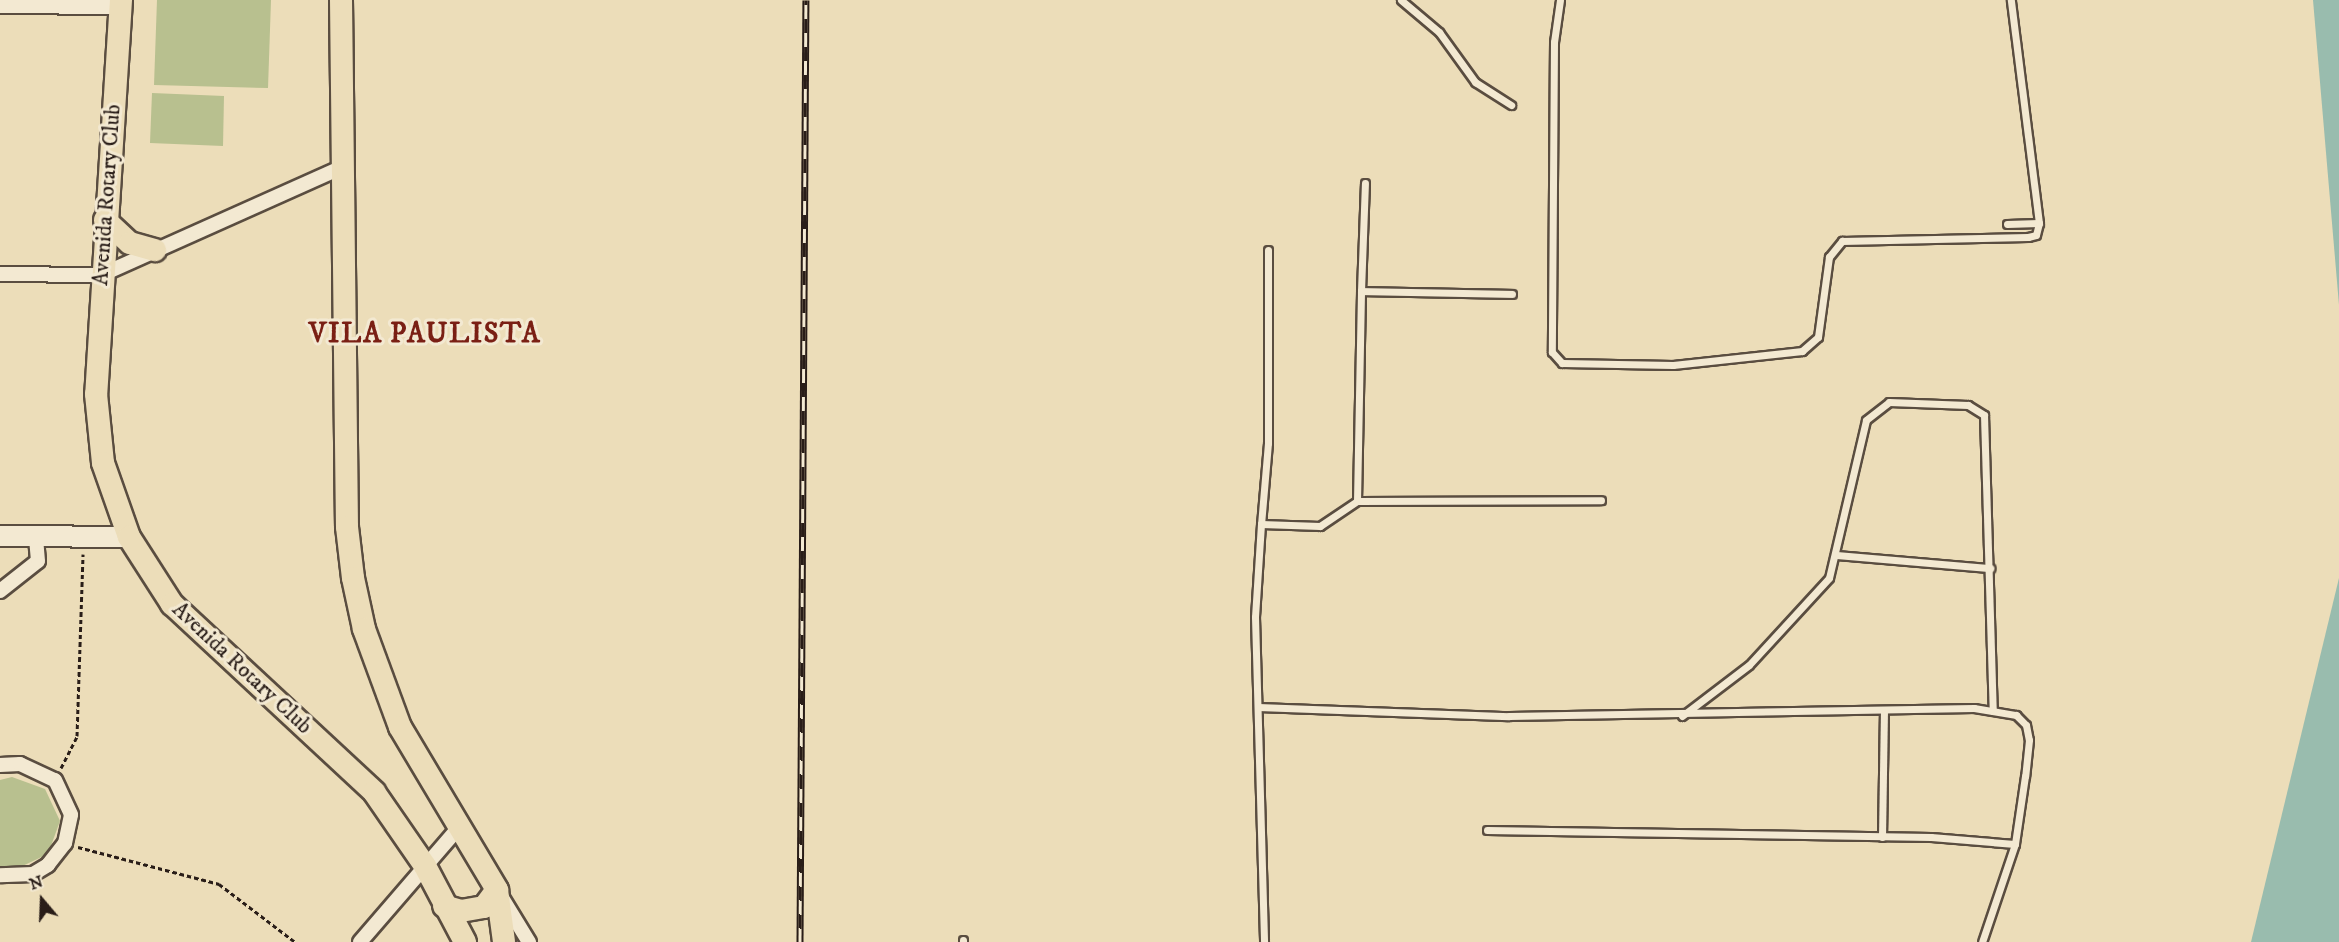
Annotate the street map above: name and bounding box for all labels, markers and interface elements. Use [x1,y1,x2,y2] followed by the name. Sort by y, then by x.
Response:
[87,104,127,286] street label: Avenida Rotary Club
[309,317,541,351] district label: VILA PAULISTA
[167,596,317,740] street label: Avenida Rotary Club
[12,870,72,930] north arrow
[27,871,46,895] text: N

